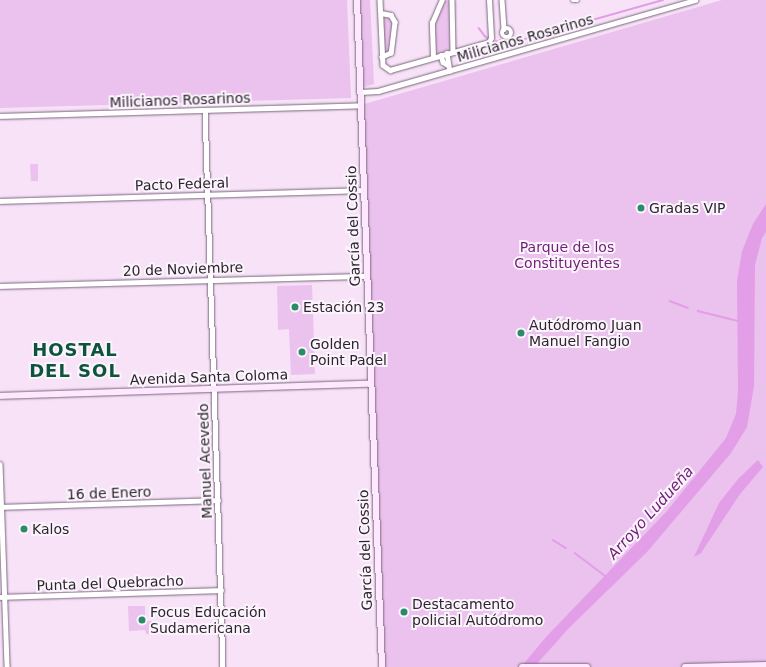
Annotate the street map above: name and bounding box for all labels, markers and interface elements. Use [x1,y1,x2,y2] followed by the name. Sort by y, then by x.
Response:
[455,10,595,66] street label: Milicianos Rosarinos
[109,89,251,111] street label: Milicianos Rosarinos
[342,165,364,287] street label: García del Cossio
[135,174,229,194] street label: Pacto Federal
[649,200,726,216] place label: Gradas VIP
[636,203,646,213] marker: Gradas VIP
[514,239,620,272] park label: Parque de los Constituyentes
[122,259,244,279] street label: 20 de Noviembre
[303,299,384,315] place label: Estación 23
[290,302,300,312] marker: Estación 23
[529,317,642,350] place label: Autódromo Juan Manuel Fangio
[516,328,526,338] marker: Autódromo Juan Manuel Fangio
[310,336,387,368] place label: Golden Point Padel
[29,340,121,382] district label: HOSTAL DEL SOL
[297,347,307,357] marker: Golden Point Padel
[130,366,288,388] street label: Avenida Santa Coloma
[195,403,215,519] street label: Manuel Acevedo
[604,463,698,563] water label: Arroyo Ludueña
[66,483,152,503] street label: 16 de Enero
[354,489,376,611] street label: García del Cossio
[32,521,69,537] place label: Kalos
[19,524,29,534] marker: Kalos
[36,572,184,594] street label: Punta del Quebracho
[412,596,543,628] place label: Destacamento policial Autódromo
[150,604,266,636] place label: Focus Educación Sudamericana
[399,607,409,617] marker: Destacamento policial Autódromo
[137,615,147,625] marker: Focus Educación Sudamericana

